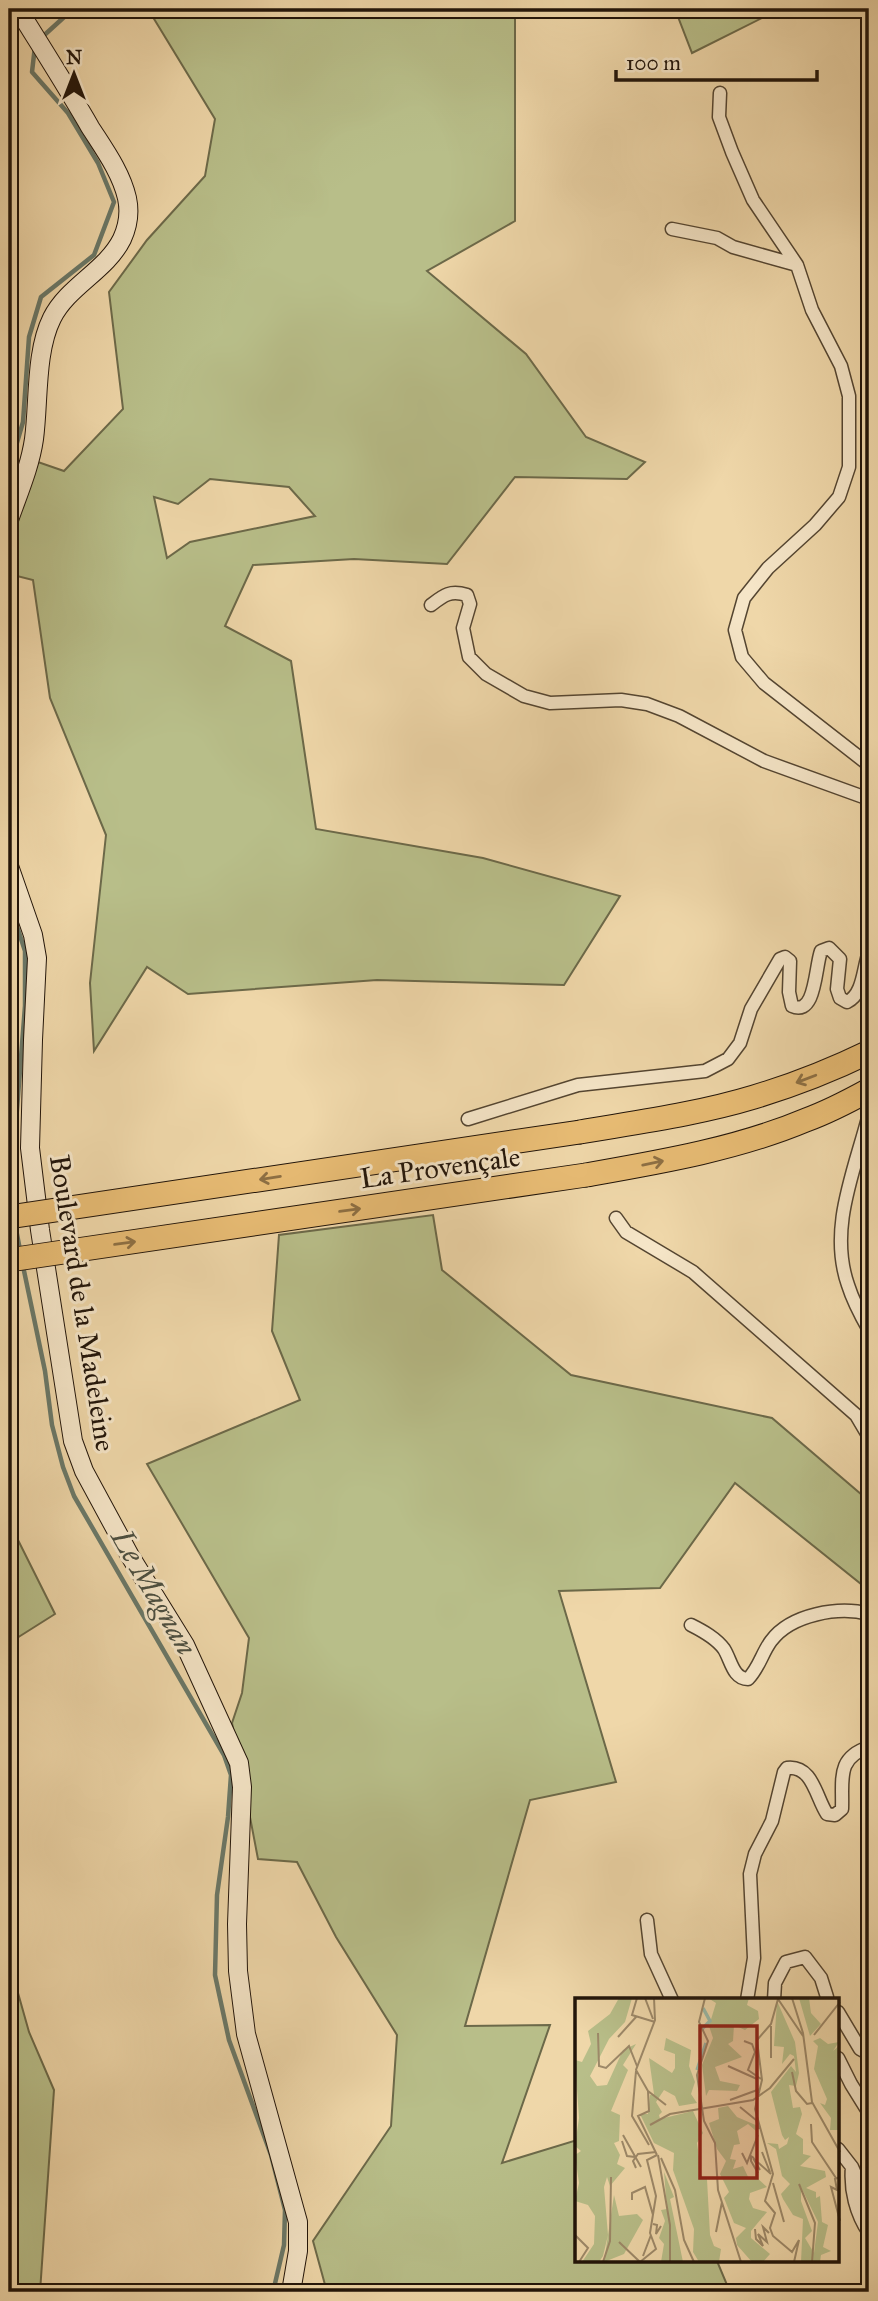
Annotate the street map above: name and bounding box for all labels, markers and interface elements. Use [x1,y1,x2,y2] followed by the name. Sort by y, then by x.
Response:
[38,38,108,108] north arrow
[616,38,817,82] scale bar
[66,46,82,69] text: N
[626,50,681,76] text: 100 m
[796,1074,818,1086] one-way arrow
[358,1139,522,1196] street label: La Provençale
[42,1152,123,1454] street label: Boulevard de la Madeleine
[641,1156,664,1170] one-way arrow
[260,1172,282,1185] one-way arrow
[338,1203,361,1216] one-way arrow
[113,1236,136,1249] one-way arrow
[102,1521,205,1662] water label: Le Magnan
[575,1998,840,2262] inset map

